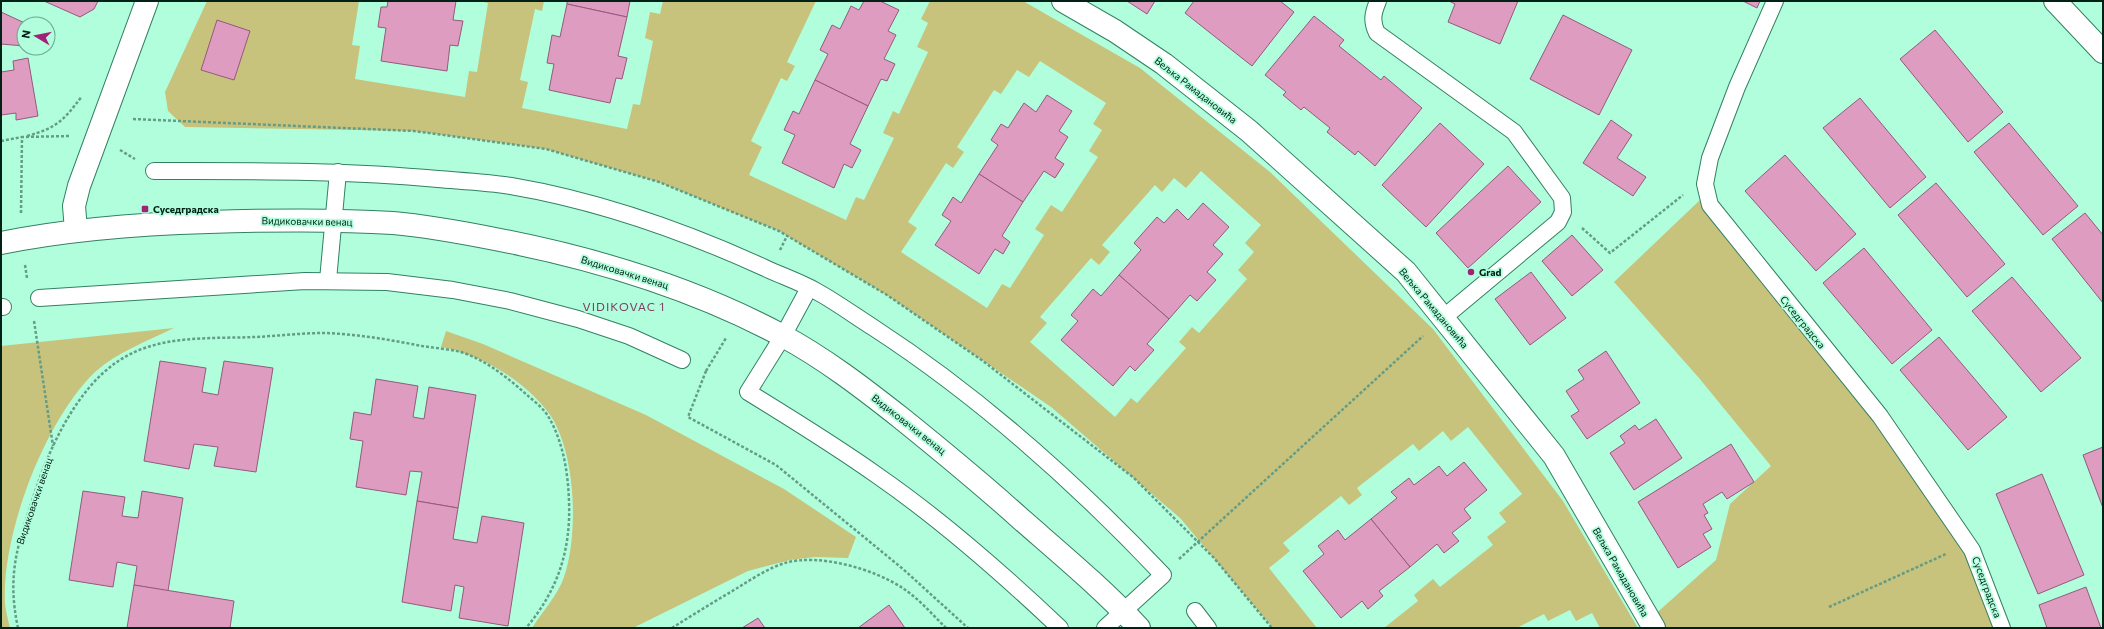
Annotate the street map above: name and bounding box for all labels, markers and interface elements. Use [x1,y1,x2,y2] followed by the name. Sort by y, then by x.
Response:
[16,16,56,56] north arrow
[19,29,33,39] text: N
[1152,54,1240,126] street label: Вељка Рамадановића
[153,203,219,215] place label: Суседградска
[140,204,150,214] marker: Суседградска
[261,214,353,228] street label: Видиковачки венац
[580,253,670,291] street label: Видиковачки венац
[1397,265,1471,351] street label: Вељка Рамадановића
[1479,266,1502,278] place label: Grad
[1466,267,1476,277] marker: Grad
[1778,293,1828,351] street label: Суседградска
[583,299,665,313] district label: VIDIKOVAC 1
[869,391,949,457] street label: Видиковачки венац
[14,456,55,546] street label: Видиковачки венац
[1591,525,1651,619] street label: Вељка Рамадановића
[1970,555,2004,619] street label: Суседградска

